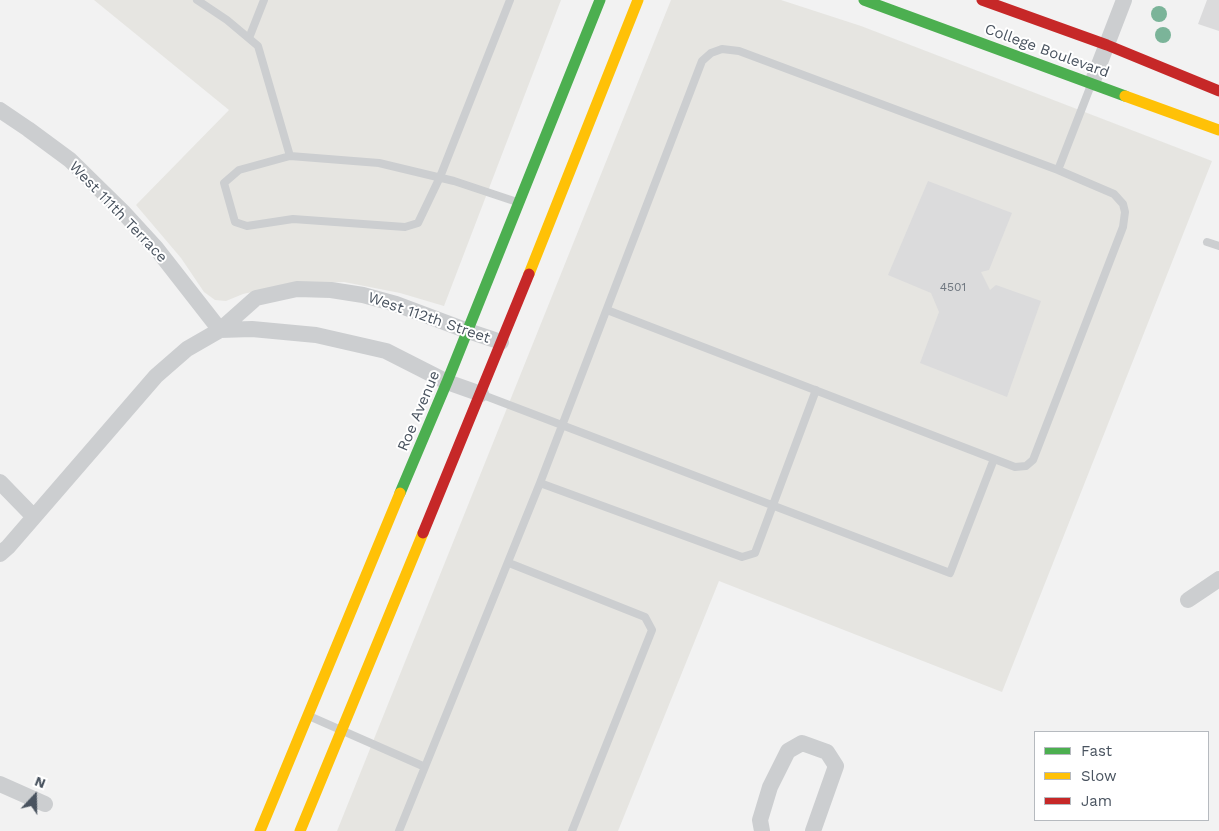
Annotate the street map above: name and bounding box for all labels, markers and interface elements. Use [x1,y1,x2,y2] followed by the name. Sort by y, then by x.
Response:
[982,20,1112,82] street label: College Boulevard
[65,158,171,266] street label: West 111th Terrace
[940,280,966,294] house number: 4501
[365,289,493,347] street label: West 112th Street
[394,368,444,454] street label: Roe Avenue
[1034,731,1209,821] legend
[1081,742,1112,760] text: Fast
[1081,767,1117,785] text: Slow
[10,771,60,821] north arrow
[33,773,48,791] text: N
[1081,792,1112,810] text: Jam

